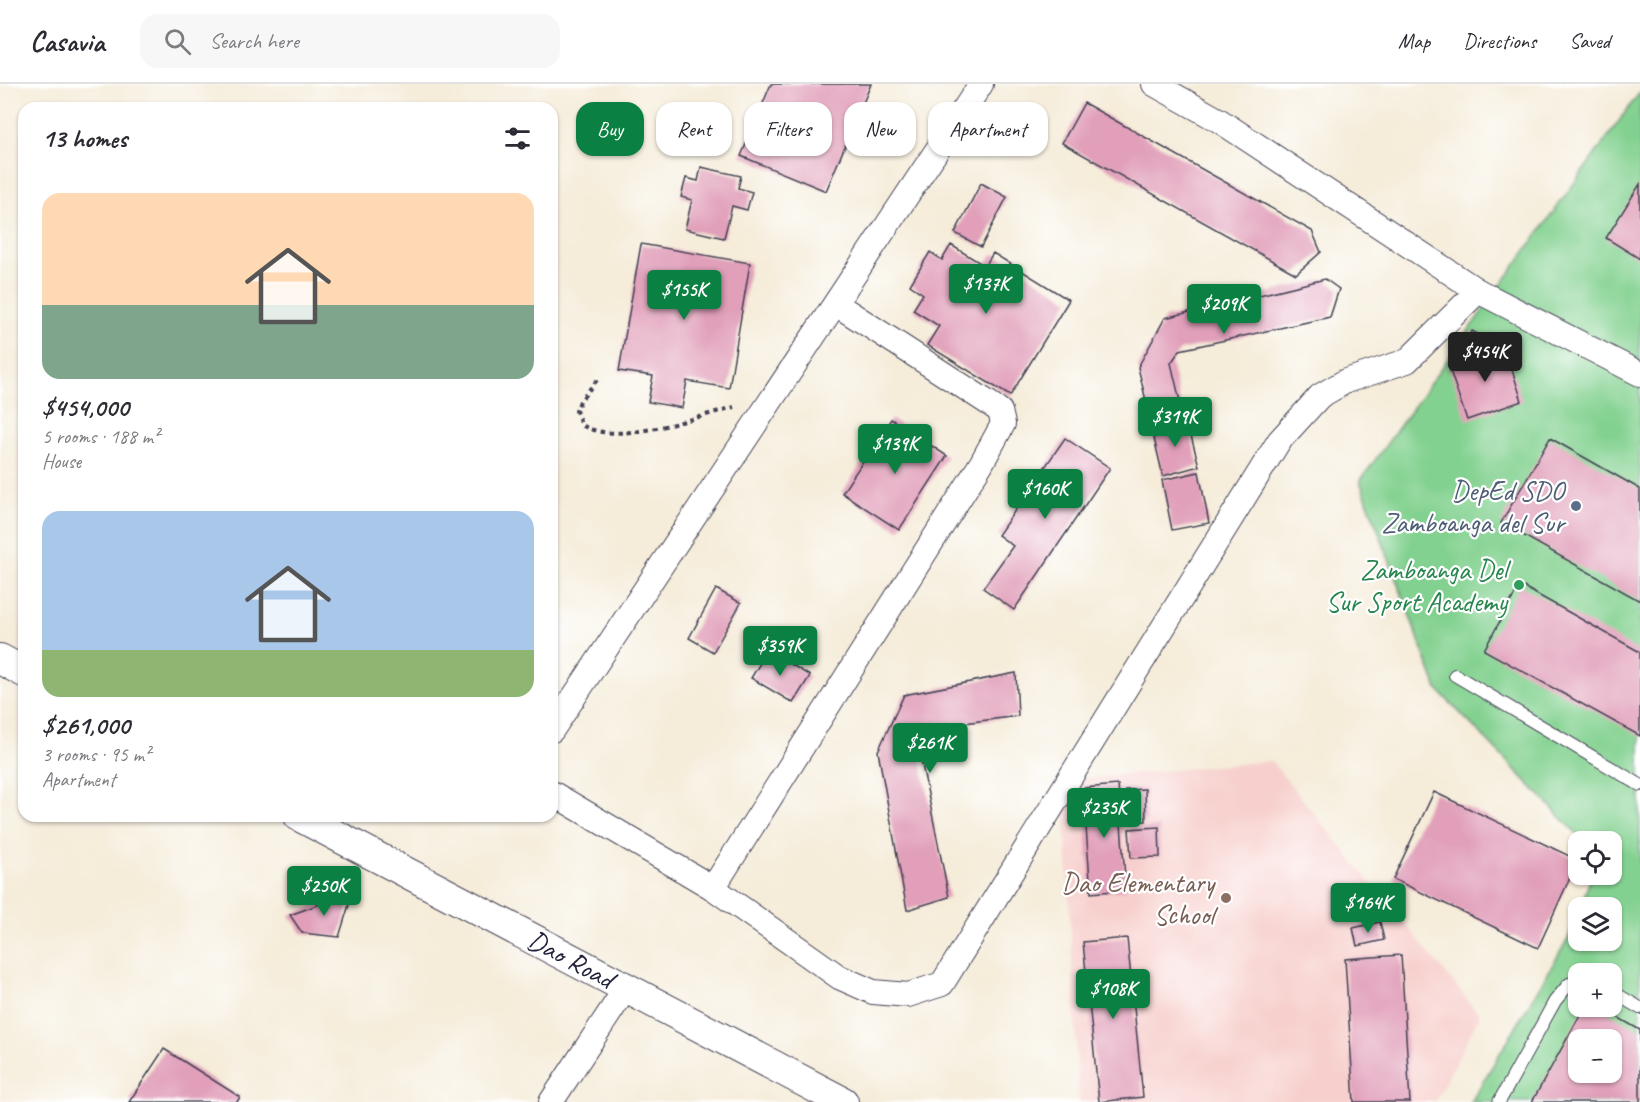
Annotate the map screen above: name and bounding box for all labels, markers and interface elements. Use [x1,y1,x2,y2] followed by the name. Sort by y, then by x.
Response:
[140,14,560,68] search box
[30,24,104,59] text: Casavia
[161,25,194,58] icon: search
[209,27,299,55] text: Search here
[1398,28,1430,54] text: Map
[1463,28,1536,54] text: Directions
[1569,28,1610,54] text: Saved
[576,102,644,156] chip: Buy
[656,102,732,156] chip: Rent
[744,102,832,156] chip: Filters
[844,102,916,156] chip: New
[928,102,1048,156] chip: Apartment
[42,122,127,155] text: 13 homes
[501,122,534,155] icon: filters
[234,232,342,340] icon: home
[944,264,1028,315] pin: $137K
[642,270,726,321] pin: $155K
[963,271,1009,296] text: $137K
[661,277,707,302] text: $155K
[1182,284,1266,335] pin: $209K
[1201,291,1247,316] text: $209K
[1443,332,1527,383] pin: $454K
[1462,339,1508,364] text: $454K
[42,391,129,424] text: $454,000
[1133,397,1217,448] pin: $319K
[1152,404,1198,429] text: $319K
[42,424,159,449] text: 5 rooms · 188 m²
[853,424,937,475] pin: $139K
[872,431,918,456] text: $139K
[42,449,81,474] text: House
[1003,469,1087,520] pin: $160K
[1381,473,1567,540] place label: DepEd SDO Zamboanga del Sur
[1022,476,1068,501] text: $160K
[1569,499,1583,513] marker: DepEd SDO Zamboanga del Sur
[234,550,342,658] icon: home
[1326,552,1512,619] place label: Zamboanga Del Sur Sport Academy
[1512,578,1526,592] marker: Zamboanga Del Sur Sport Academy
[738,626,822,677] pin: $359K
[757,633,803,658] text: $359K
[42,709,130,742] text: $261,000
[888,723,972,774] pin: $261K
[907,730,953,755] text: $261K
[42,742,150,767] text: 3 rooms · 95 m²
[42,767,115,792] text: Apartment
[1062,788,1146,839] pin: $235K
[1081,795,1127,820] text: $235K
[1568,831,1622,1083] map controls
[1568,831,1622,885] button: locate
[1061,865,1219,932] place label: Dao Elementary School
[282,866,366,917] pin: $250K
[301,873,347,898] text: $250K
[1326,883,1410,934] pin: $164K
[1345,890,1391,915] text: $164K
[1219,891,1233,905] marker: Dao Elementary School
[1568,897,1622,951] button: layers
[522,922,623,998] street label: Dao Road
[1568,963,1622,1017] button: +
[1071,969,1155,1020] pin: $108K
[1090,976,1136,1001] text: $108K
[1568,1029,1622,1083] button: −

